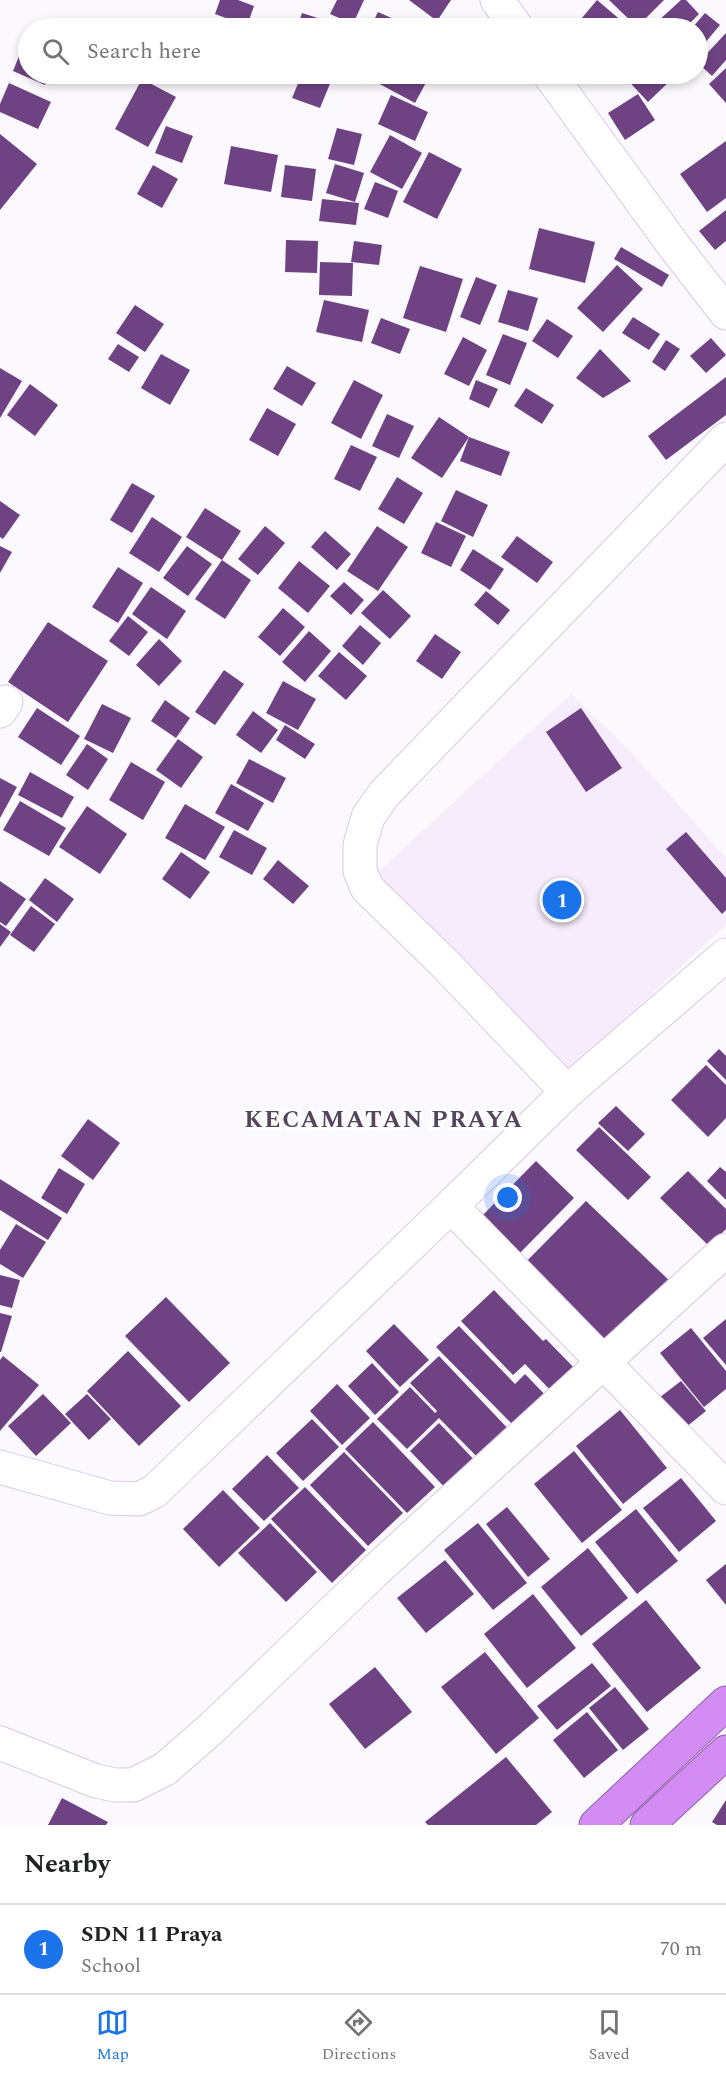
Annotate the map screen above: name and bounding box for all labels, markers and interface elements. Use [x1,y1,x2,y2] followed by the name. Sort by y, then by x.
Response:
[18,18,708,84] search box
[39,35,72,68] icon: search
[87,35,201,68] text: Search here
[542,878,582,922] pin: 1
[244,1102,524,1138] district label: KECAMATAN PRAYA
[493,1183,522,1212] your location
[24,1844,110,1884] text: Nearby
[81,1918,222,1951] text: SDN 11 Praya
[38,1934,49,1964] text: 1
[660,1934,702,1964] text: 70 m
[81,1951,141,1981] text: School
[96,2006,129,2066] tab: Map
[322,2006,396,2066] tab: Directions
[589,2006,630,2066] tab: Saved

